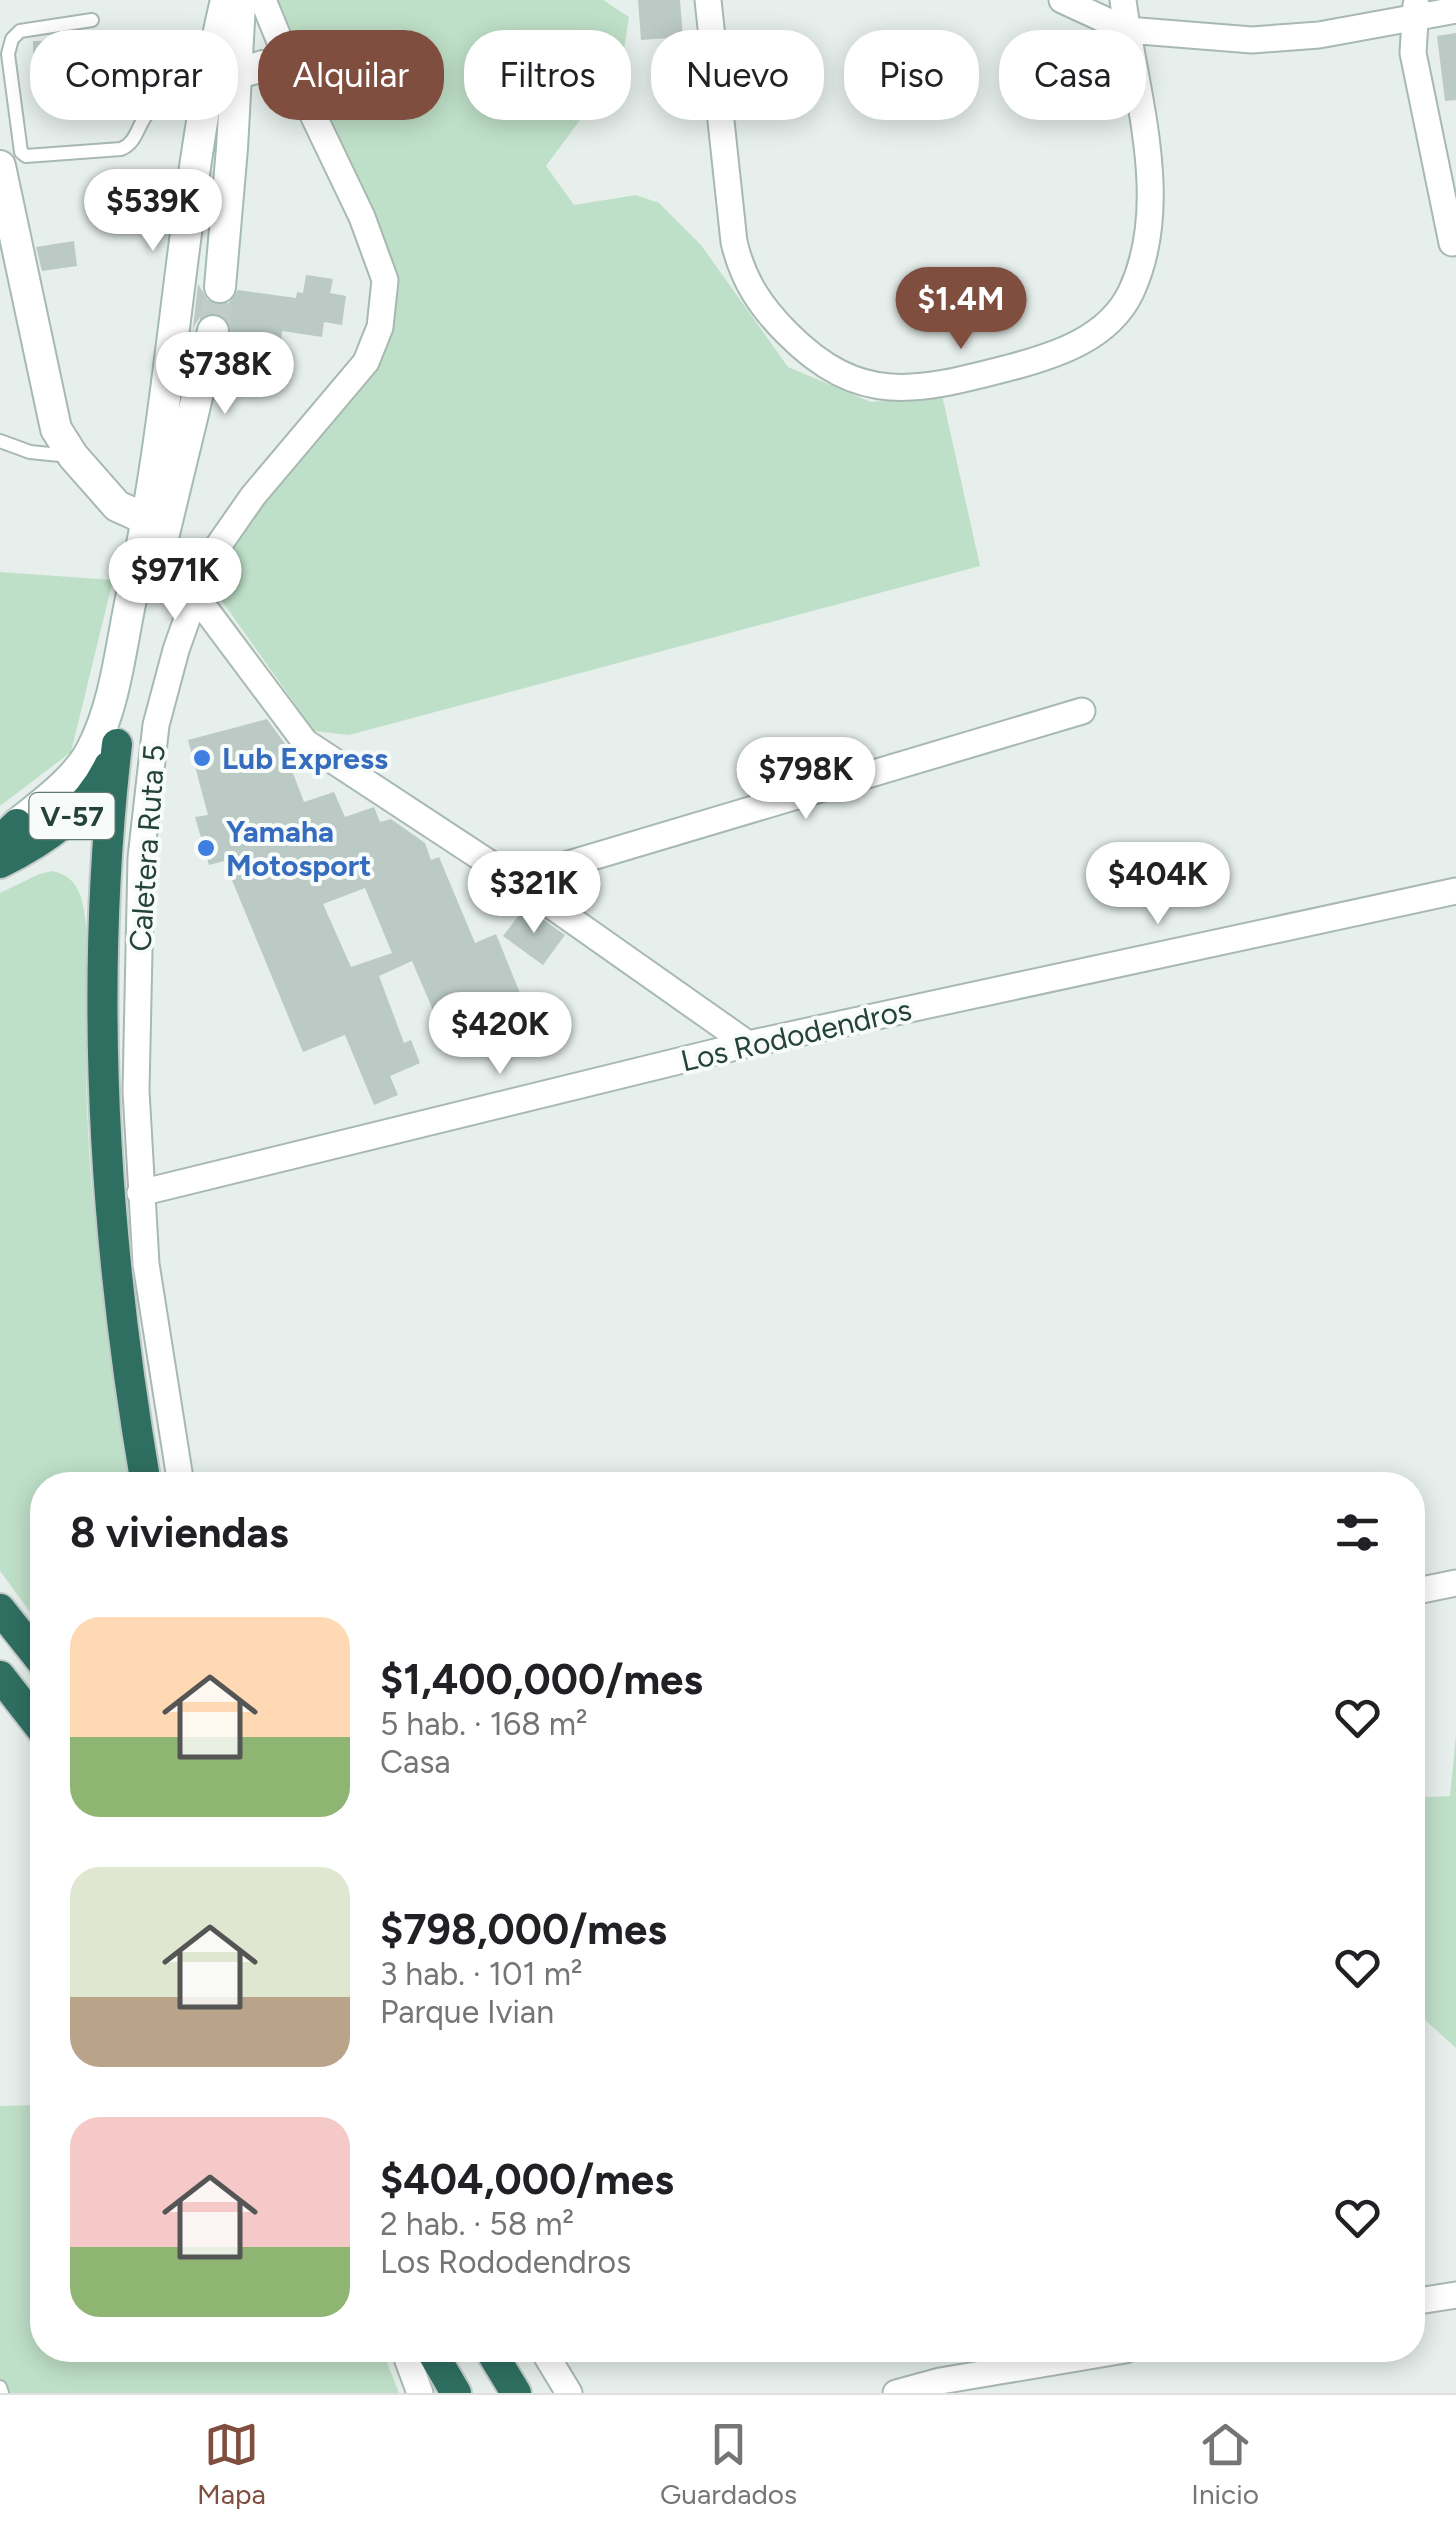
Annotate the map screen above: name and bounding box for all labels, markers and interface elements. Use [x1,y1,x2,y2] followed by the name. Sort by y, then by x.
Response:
[30,30,238,120] chip: Comprar
[258,30,444,120] chip: Alquilar
[464,30,631,120] chip: Filtros
[651,30,824,120] chip: Nuevo
[844,30,979,120] chip: Piso
[999,30,1146,120] chip: Casa
[83,169,223,254] pin: $539K
[106,182,200,220] text: $539K
[891,267,1031,352] pin: $1.4M
[918,280,1004,318] text: $1.4M
[155,332,295,417] pin: $738K
[178,345,272,383] text: $738K
[105,538,245,623] pin: $971K
[131,551,219,589] text: $971K
[736,737,876,822] pin: $798K
[222,740,388,777] place label: Lub Express
[121,743,173,953] street label: Caletera Ruta 5
[191,747,213,769] marker: Lub Express
[759,750,853,788] text: $798K
[30,793,114,839] road number: V-57
[226,813,371,884] place label: Yamaha Motosport
[195,837,217,859] marker: Yamaha Motosport
[1088,842,1228,927] pin: $404K
[464,851,604,936] pin: $321K
[1108,855,1208,893] text: $404K
[490,864,578,902] text: $321K
[677,991,915,1079] street label: Los Rododendros
[430,992,570,1077] pin: $420K
[451,1005,549,1043] text: $420K
[1330,1505,1385,1560] icon: filters
[70,1507,288,1558] text: 8 viviendas
[380,1654,703,1705] text: $1,400,000/mes
[150,1657,270,1777] icon: home
[1330,1690,1385,1745] icon: heart
[380,1705,588,1743] text: 5 hab. · 168 m²
[380,1743,451,1781] text: Casa
[380,1904,667,1955] text: $798,000/mes
[150,1907,270,2027] icon: home
[1330,1940,1385,1995] icon: heart
[380,1955,582,1993] text: 3 hab. · 101 m²
[380,1993,554,2031] text: Parque Ivian
[380,2154,674,2205] text: $404,000/mes
[150,2157,270,2277] icon: home
[1330,2190,1385,2245] icon: heart
[380,2205,574,2243] text: 2 hab. · 58 m²
[380,2243,631,2281] text: Los Rododendros
[197,2417,266,2511] tab: Mapa
[660,2417,797,2511] tab: Guardados
[1191,2417,1259,2511] tab: Inicio

